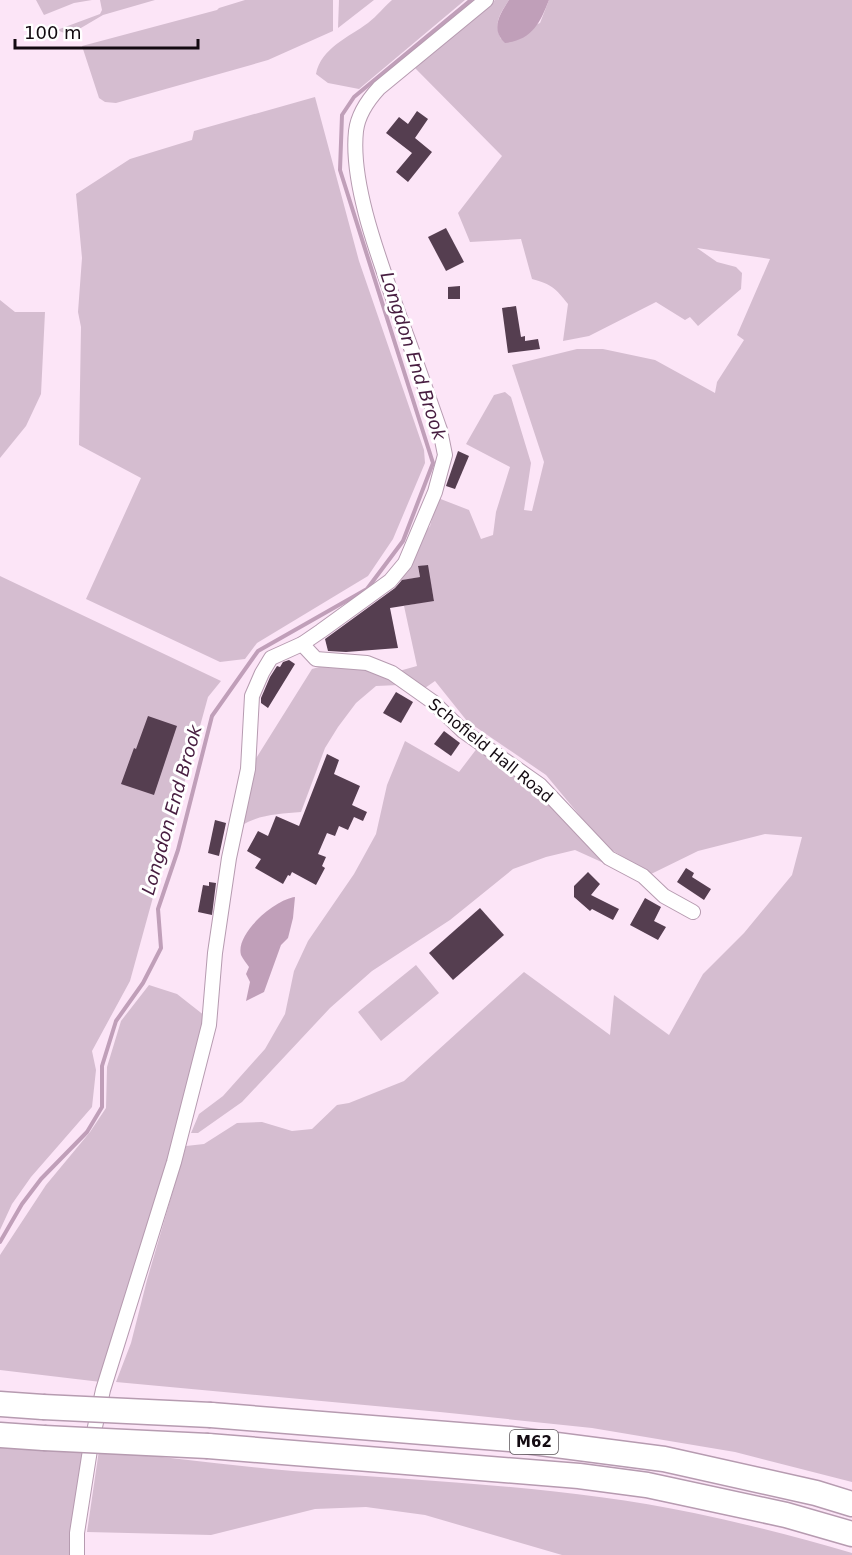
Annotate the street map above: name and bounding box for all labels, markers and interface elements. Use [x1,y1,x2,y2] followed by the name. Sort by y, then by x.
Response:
[15,12,198,50] scale bar
[24,22,82,43] text: 100 m
[376,269,451,444] water label: Longdon End Brook
[425,694,557,806] street label: Schofield Hall Road
[137,721,206,897] water label: Longdon End Brook
[510,1430,558,1454] road number: M62

